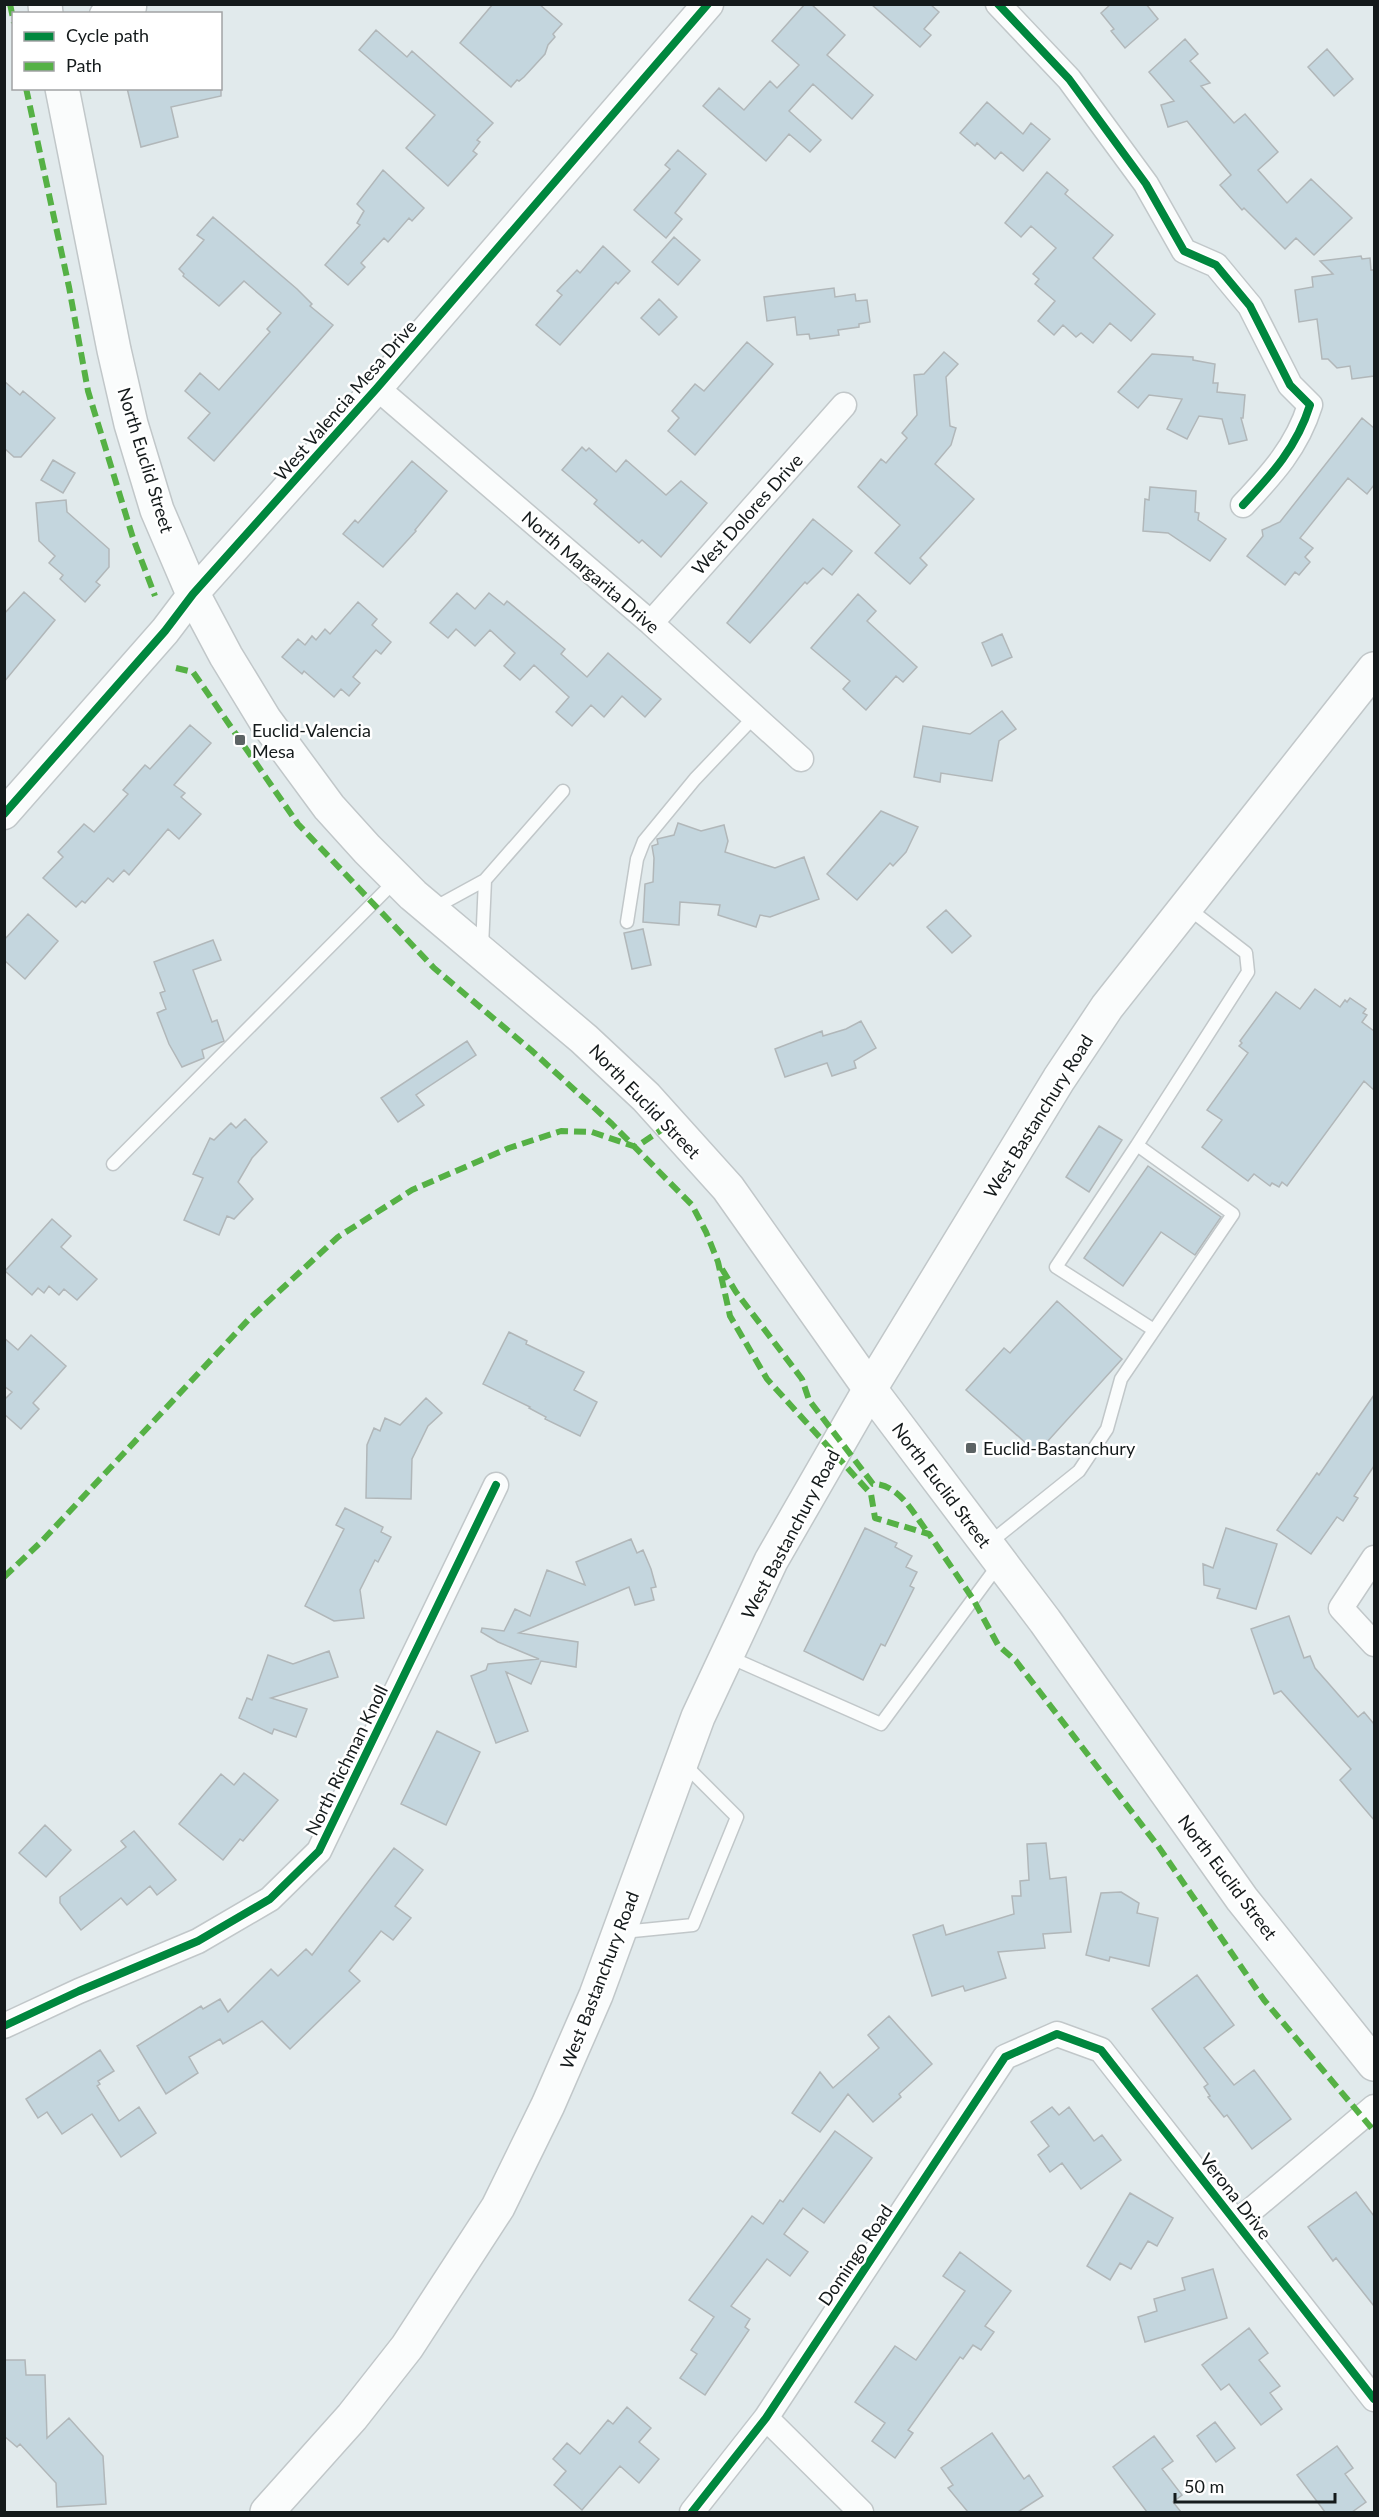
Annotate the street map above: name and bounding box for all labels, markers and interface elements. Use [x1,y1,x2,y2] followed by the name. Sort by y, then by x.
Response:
[12,12,222,90] legend
[66,24,149,46] text: Cycle path
[66,54,102,76] text: Path
[269,315,421,485] street label: West Valencia Mesa Drive
[113,385,179,536] street label: North Euclid Street
[687,449,807,579] street label: West Dolores Drive
[518,506,664,638] street label: North Margarita Drive
[252,719,371,762] place label: Euclid-Valencia Mesa
[233,733,247,747] marker: Euclid-Valencia Mesa
[979,1030,1097,1202] street label: West Bastanchury Road
[585,1039,706,1163] street label: North Euclid Street
[888,1418,996,1552] street label: North Euclid Street
[983,1437,1136,1459] place label: Euclid-Bastanchury
[964,1441,978,1455] marker: Euclid-Bastanchury
[736,1446,844,1622] street label: West Bastanchury Road
[300,1681,392,1839] street label: North Richman Knoll
[1174,1810,1282,1944] street label: North Euclid Street
[555,1888,643,2072] street label: West Bastanchury Road
[1196,2149,1276,2243] street label: Verona Drive
[813,2200,897,2310] street label: Domingo Road
[1175,2466,1336,2504] scale bar
[1184,2475,1224,2497] text: 50 m

